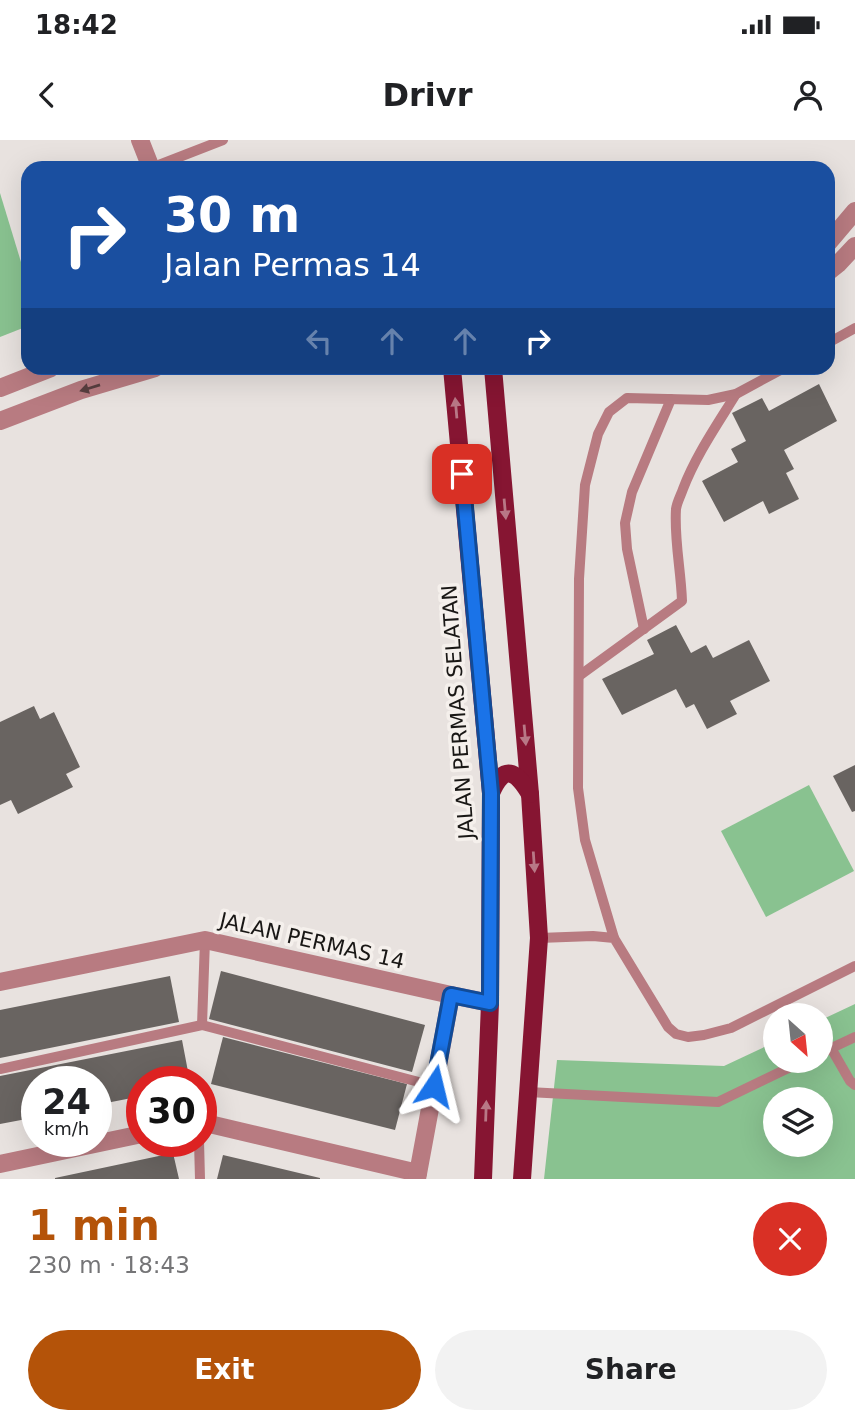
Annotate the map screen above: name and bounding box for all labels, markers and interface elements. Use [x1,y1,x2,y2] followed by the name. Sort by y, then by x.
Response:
[35,10,118,40] text: 18:42
[28,76,66,114] icon: back
[383,76,472,114] text: Drivr
[789,76,827,114] icon: person
[164,187,300,244] text: 30 m
[49,189,140,280] icon: right
[164,246,421,284] text: Jalan Permas 14
[300,322,338,360] icon: left
[373,322,411,360] icon: ahead
[446,322,484,360] icon: ahead
[519,322,557,360] icon: right
[79,383,100,393] one-way arrow
[450,397,461,419] one-way arrow
[432,444,492,504] pin
[443,455,481,493] icon: arrive
[500,498,511,520] one-way arrow
[437,584,479,842] street label: JALAN PERMAS SELATAN
[520,725,531,747] one-way arrow
[529,852,540,874] one-way arrow
[215,908,407,974] street label: JALAN PERMAS 14
[763,1003,833,1073] north arrow
[763,1003,833,1157] map controls
[397,1049,471,1123] position arrow
[126,1066,217,1157] speed limit sign: 30
[42,1082,91,1122] text: 24
[763,1087,833,1157] button: layers
[481,1100,492,1122] one-way arrow
[44,1118,89,1139] text: km/h
[28,1201,160,1250] text: 1 min
[753,1202,827,1276] button: close
[28,1252,190,1278] text: 230 m · 18:43
[28,1330,421,1410] button: Exit
[435,1330,827,1410] button: Share

